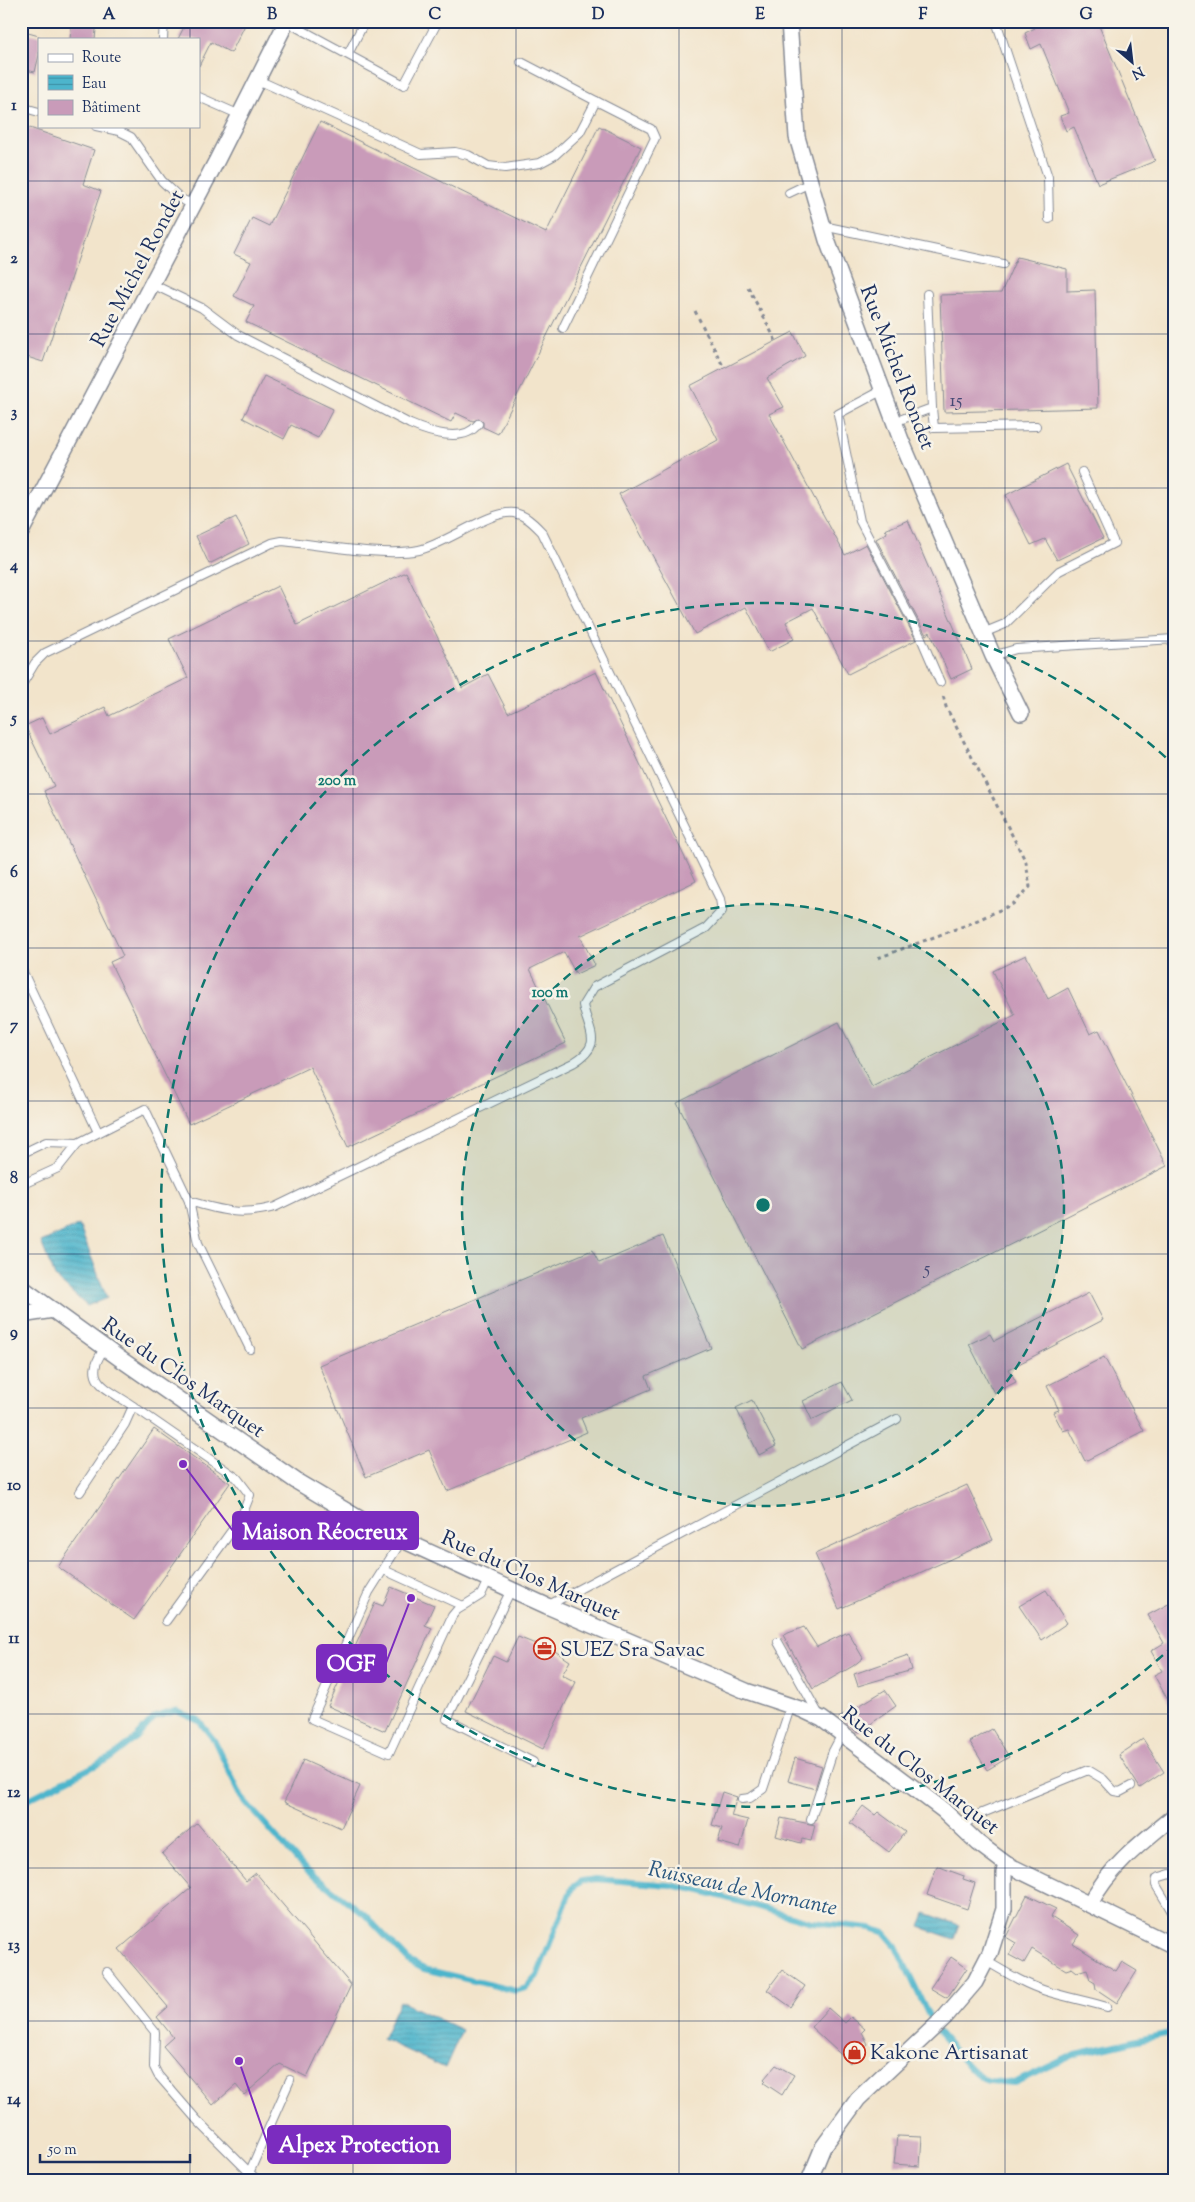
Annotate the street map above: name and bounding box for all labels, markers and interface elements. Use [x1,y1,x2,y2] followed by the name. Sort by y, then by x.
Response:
[103,4,116,27] text: A
[267,4,277,27] text: B
[429,4,442,27] text: C
[592,4,605,27] text: D
[755,4,765,27] text: E
[919,4,928,27] text: F
[1079,4,1093,27] text: G
[38,38,200,128] legend
[1108,38,1158,88] north arrow
[82,48,121,69] text: Route
[1128,60,1147,83] text: N
[82,74,107,95] text: Eau
[11,95,17,118] text: 1
[82,98,141,119] text: Bâtiment
[85,185,193,353] street label: Rue Michel Rondet
[10,248,18,271] text: 2
[851,281,941,454] street label: Rue Michel Rondet
[950,388,963,415] house number: 15
[11,402,18,425] text: 3
[9,555,18,578] text: 4
[9,708,17,731] text: 5
[318,771,357,792] text: 200 m
[10,862,18,885] text: 6
[532,983,569,1004] text: 100 m
[10,1015,19,1038] text: 7
[10,1168,18,1191] text: 8
[754,1196,772,1214] centre of rings
[923,1256,931,1283] house number: 5
[95,1311,270,1446] street label: Rue du Clos Marquet
[10,1322,18,1345] text: 9
[7,1475,21,1498] text: 10
[233,1512,418,1549] callout: Maison Réocreux
[242,1518,408,1550] text: Maison Réocreux
[436,1524,624,1630] street label: Rue du Clos Marquet
[9,1628,20,1651] text: 11
[560,1636,705,1666] place label: SUEZ Sra Savac
[532,1637,556,1661] office icon: SUEZ Sra Savac
[317,1645,386,1682] callout: OGF
[327,1650,376,1682] text: OGF
[835,1700,1005,1843] street label: Rue du Clos Marquet
[8,1782,21,1805] text: 12
[645,1854,840,1926] water label: Ruisseau de Mornante
[8,1935,20,1958] text: 13
[870,2039,1029,2069] place label: Kakone Artisanat
[842,2040,866,2064] shop icon: Kakone Artisanat
[7,2089,21,2112] text: 14
[268,2126,450,2163] callout: Alpex Protection
[278,2131,440,2163] text: Alpex Protection
[40,2132,190,2164] scale bar
[47,2140,77,2161] text: 50 m

